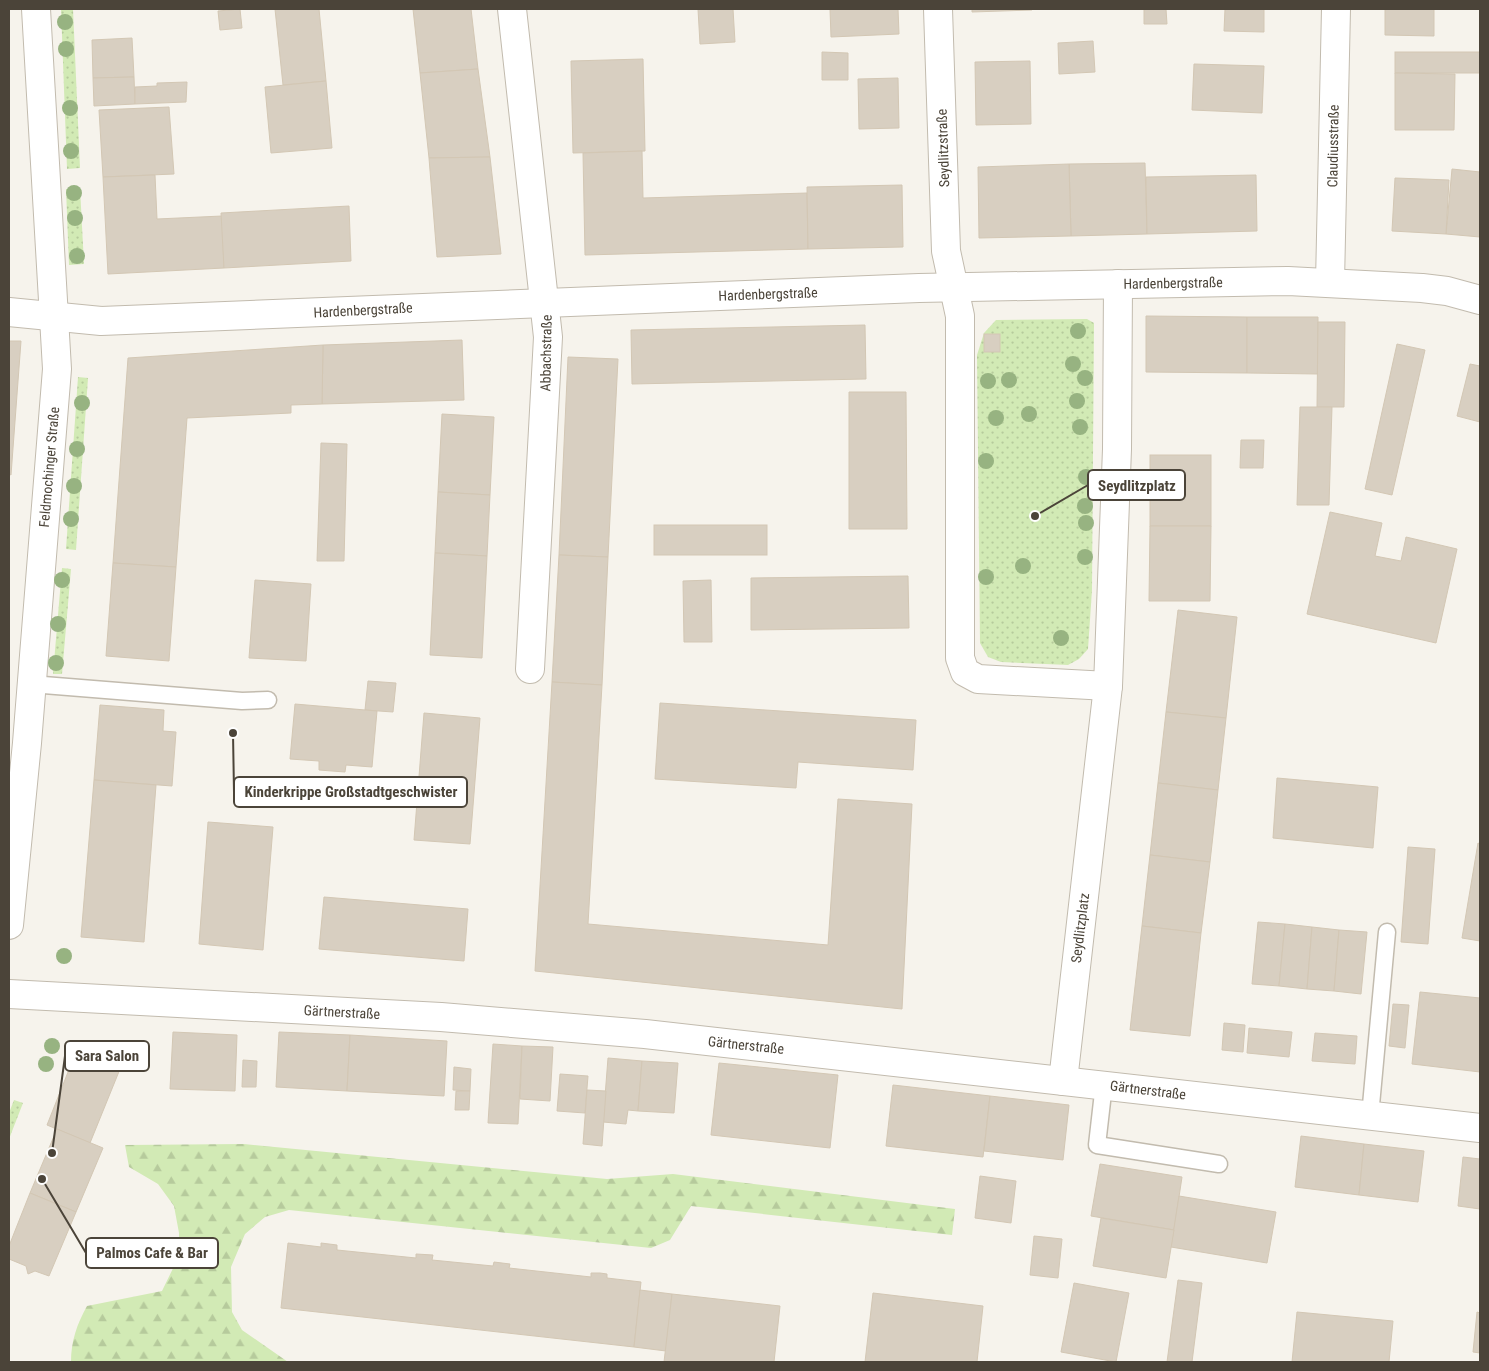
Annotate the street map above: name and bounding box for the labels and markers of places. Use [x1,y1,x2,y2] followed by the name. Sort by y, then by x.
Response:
[1088,470,1185,500] callout: Seydlitzplatz
[234,777,467,807] callout: Kinderkrippe Großstadtgeschwister
[65,1041,149,1071] callout: Sara Salon
[86,1238,218,1268] callout: Palmos Cafe & Bar

